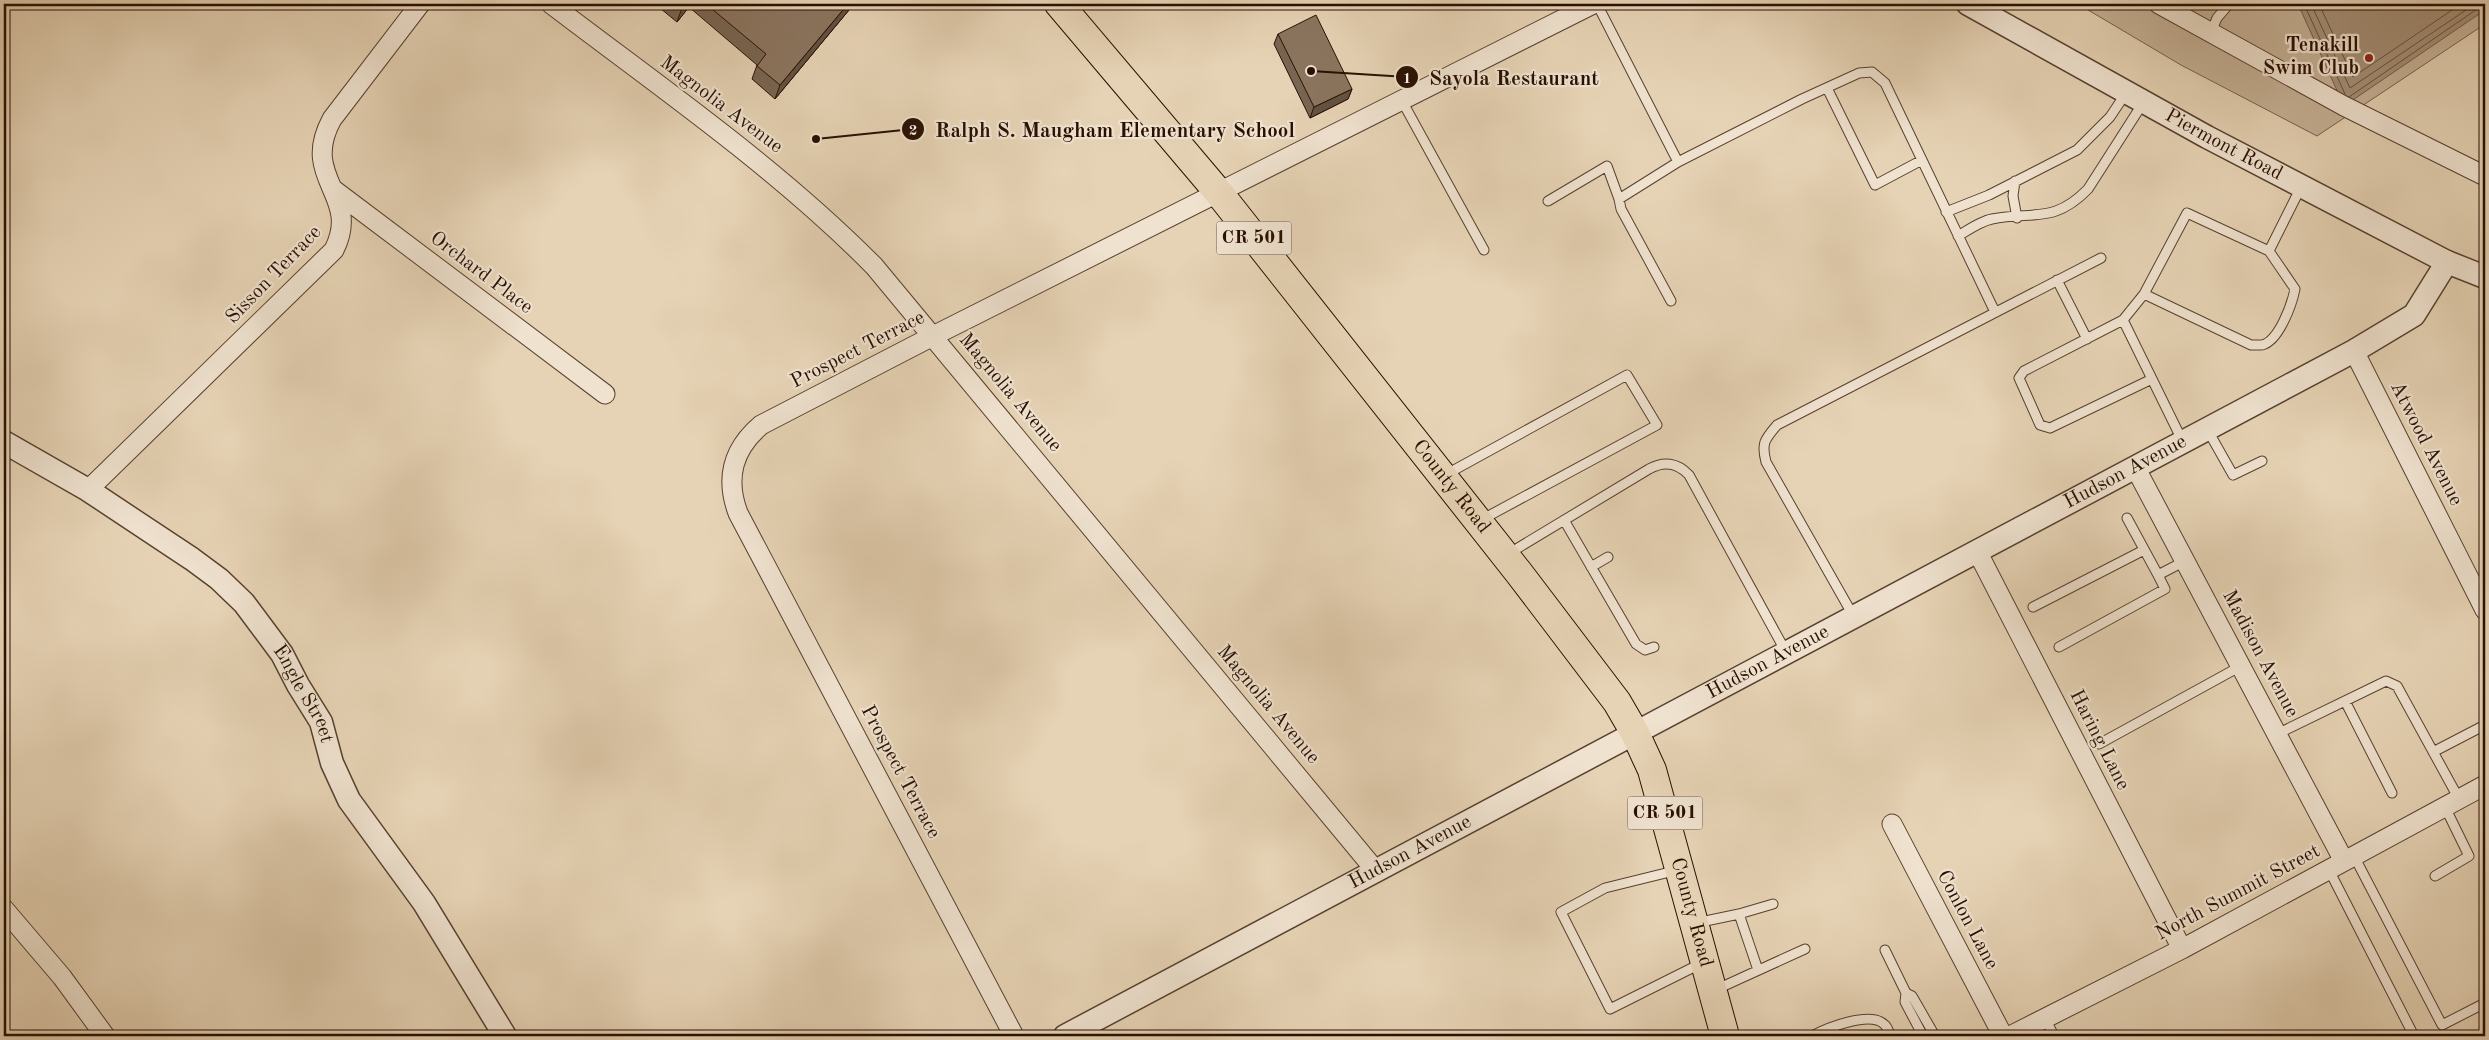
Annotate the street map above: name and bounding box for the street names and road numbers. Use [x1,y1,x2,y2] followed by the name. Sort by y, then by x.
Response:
[656,52,786,158] street label: Magnolia Avenue
[2161,106,2286,184] street label: Piermont Road
[222,222,326,328] street label: Sisson Terrace
[1216,222,1292,254] road number: CR 501
[426,228,536,318] street label: Orchard Place
[788,308,928,392] street label: Prospect Terrace
[955,330,1065,456] street label: Magnolia Avenue
[2386,379,2466,509] street label: Atwood Avenue
[2061,432,2190,513] street label: Hudson Avenue
[1408,436,1494,537] street label: County Road
[2218,587,2302,721] street label: Madison Avenue
[1703,622,1832,703] street label: Hudson Avenue
[269,641,336,745] street label: Engle Street
[1213,642,1323,768] street label: Magnolia Avenue
[2065,687,2133,793] street label: Haring Lane
[857,702,943,842] street label: Prospect Terrace
[1628,796,1702,830] road number: CR 501
[1346,812,1475,893] street label: Hudson Avenue
[2153,841,2323,945] street label: North Summit Street
[1667,855,1716,969] street label: County Road
[1933,867,2001,973] street label: Conlon Lane

